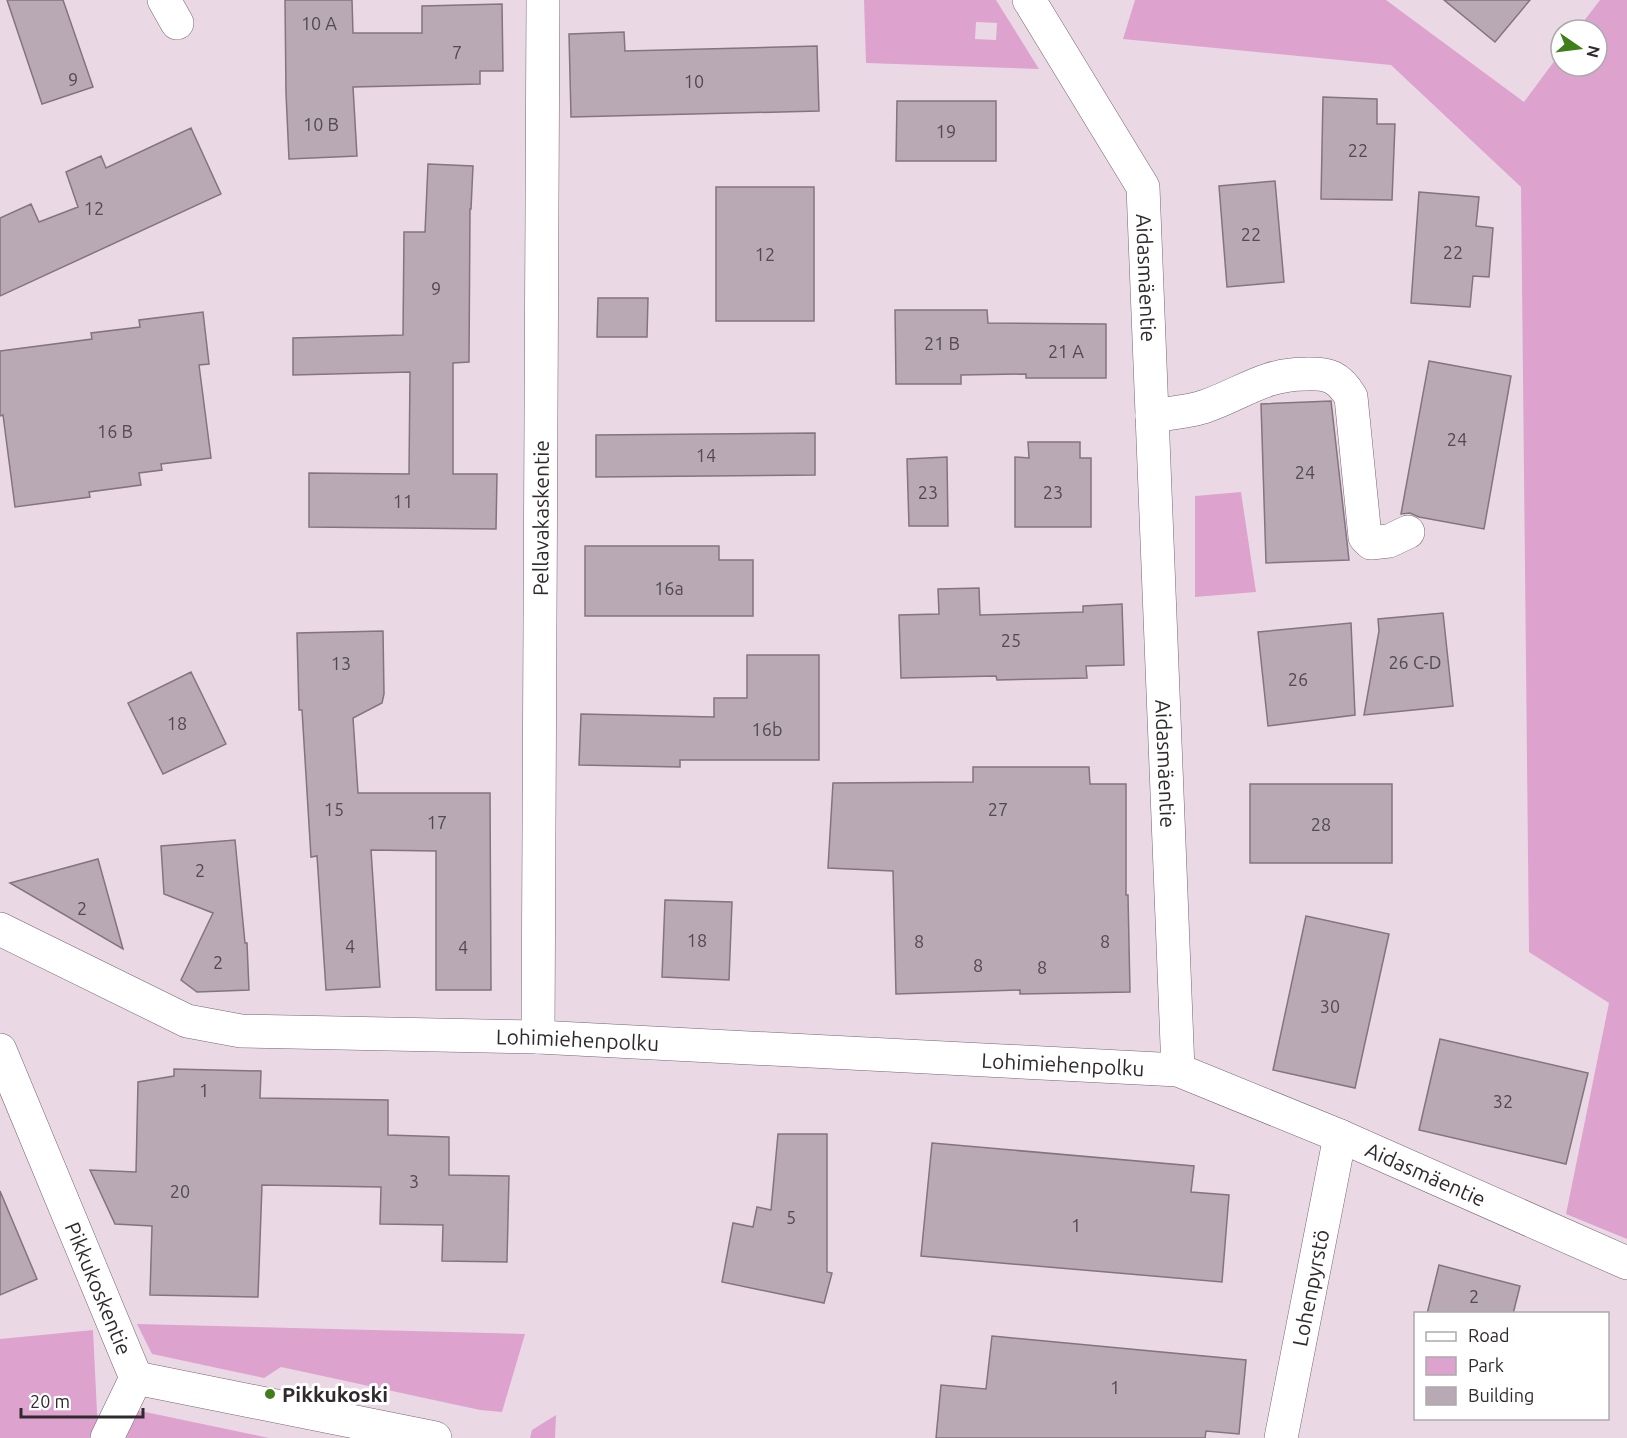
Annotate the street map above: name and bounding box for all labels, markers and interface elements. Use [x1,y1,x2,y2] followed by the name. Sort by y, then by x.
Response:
[301,13,337,33] house number: 10 A
[1549,18,1609,78] north arrow
[452,42,462,62] house number: 7
[1583,44,1604,60] text: N
[68,69,78,89] house number: 9
[684,71,704,91] house number: 10
[303,114,339,134] house number: 10 B
[936,121,956,141] house number: 19
[1348,140,1368,160] house number: 22
[84,198,104,218] house number: 12
[1132,213,1161,343] street label: Aidasmäentie
[1241,224,1261,244] house number: 22
[1443,242,1463,262] house number: 22
[755,244,775,264] house number: 12
[431,278,441,298] house number: 9
[924,333,960,353] house number: 21 B
[1048,341,1084,361] house number: 21 A
[97,421,133,441] house number: 16 B
[1447,429,1467,449] house number: 24
[528,440,553,596] street label: Pellavakaskentie
[696,445,716,465] house number: 14
[1295,462,1315,482] house number: 24
[918,482,938,502] house number: 23
[1043,482,1063,502] house number: 23
[393,491,413,511] house number: 11
[654,578,684,598] house number: 16a
[1001,630,1021,650] house number: 25
[1388,652,1442,672] house number: 26 C-D
[331,653,351,673] house number: 13
[1288,669,1308,689] house number: 26
[1151,699,1180,828] street label: Aidasmäentie
[167,713,187,733] house number: 18
[752,719,782,739] house number: 16b
[324,799,344,819] house number: 15
[988,799,1008,819] house number: 27
[427,812,447,832] house number: 17
[1311,814,1331,834] house number: 28
[195,860,205,880] house number: 2
[77,898,87,918] house number: 2
[687,930,707,950] house number: 18
[914,931,924,951] house number: 8
[1100,931,1110,951] house number: 8
[345,936,355,956] house number: 4
[458,937,468,957] house number: 4
[213,952,223,972] house number: 2
[973,955,983,975] house number: 8
[1037,957,1047,977] house number: 8
[1320,996,1340,1016] house number: 30
[496,1024,660,1055] street label: Lohimiehenpolku
[981,1048,1145,1080] street label: Lohimiehenpolku
[199,1080,209,1100] house number: 1
[1493,1091,1513,1111] house number: 32
[1362,1137,1489,1211] street label: Aidasmäentie
[409,1171,419,1191] house number: 3
[170,1181,190,1201] house number: 20
[786,1207,796,1227] house number: 5
[1071,1215,1081,1235] house number: 1
[61,1218,137,1358] street label: Pikkukoskentie
[1287,1227,1333,1348] street label: Lohenpyrstö
[1469,1286,1479,1306] house number: 2
[1414,1312,1609,1420] legend
[1468,1325,1510,1345] text: Road
[1468,1355,1504,1375] text: Park
[1110,1377,1120,1397] house number: 1
[21,1381,142,1419] scale bar
[282,1382,388,1406] place label: Pikkukoski
[1468,1385,1534,1405] text: Building
[263,1387,277,1401] marker: Pikkukoski
[30,1391,70,1411] text: 20 m

